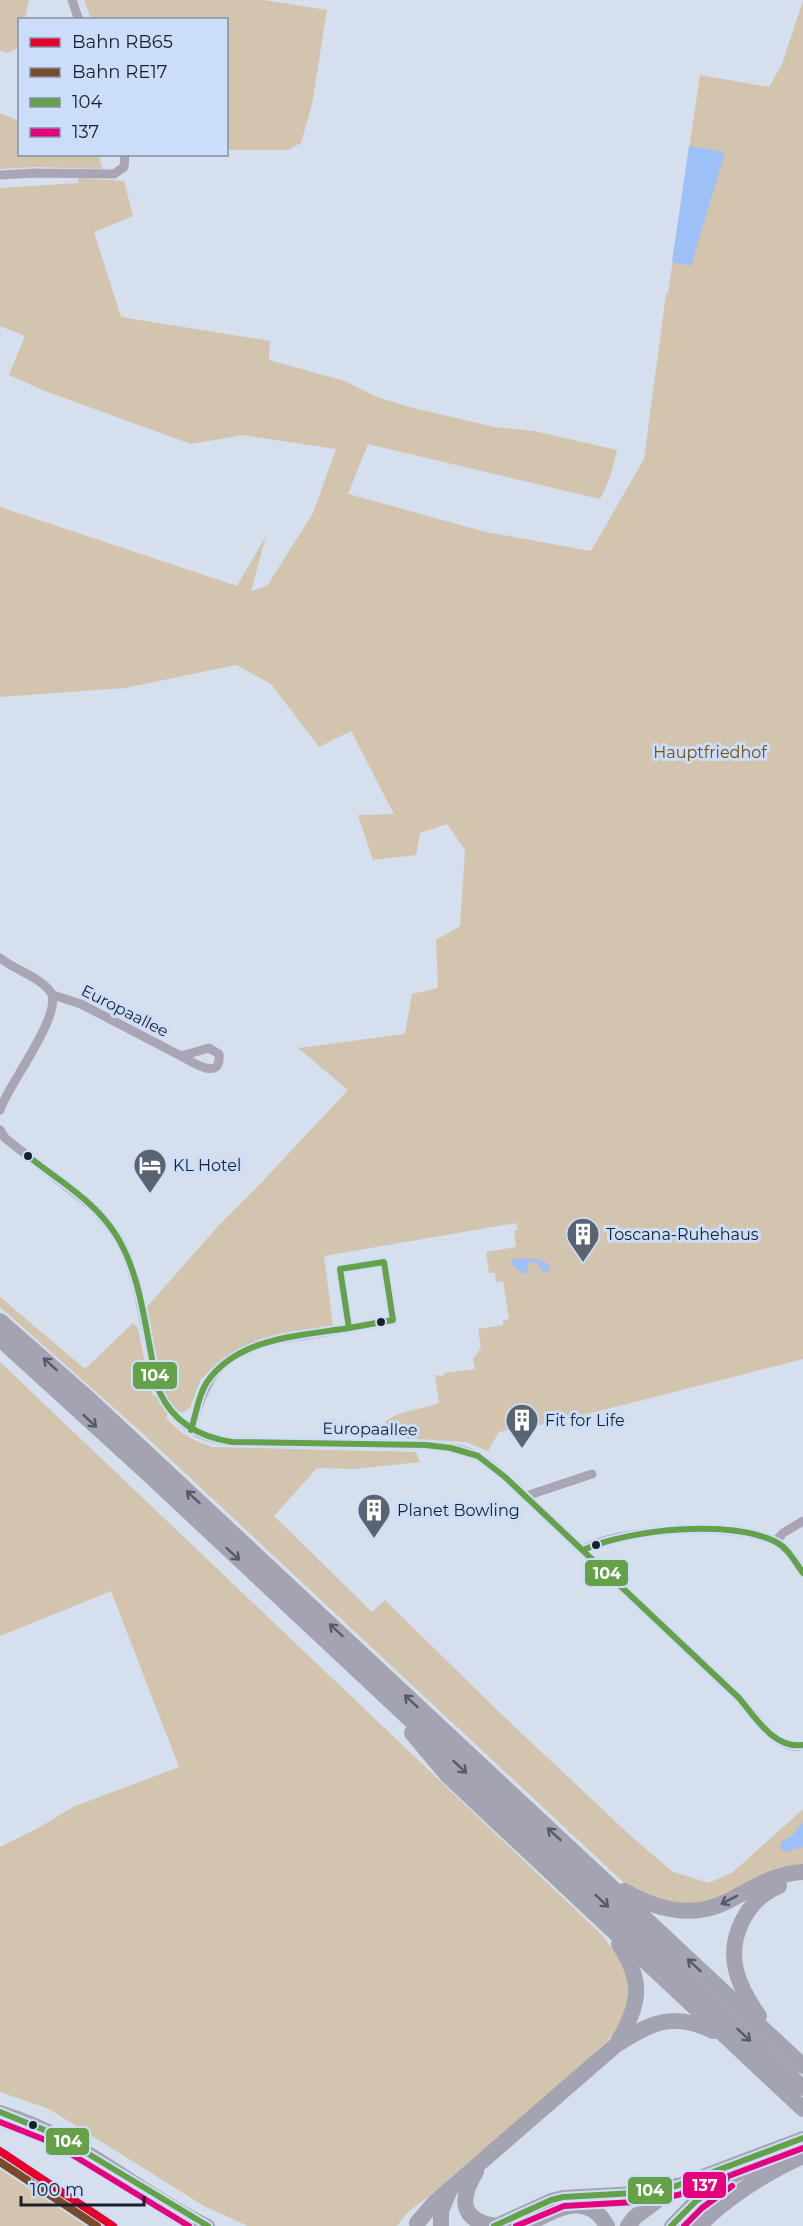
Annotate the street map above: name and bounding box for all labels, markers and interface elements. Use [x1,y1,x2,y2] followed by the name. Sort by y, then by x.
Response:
[18,18,228,156] legend
[72,31,173,53] text: Bahn RB65
[72,61,167,83] text: Bahn RE17
[72,91,102,113] text: 104
[72,121,99,143] text: 137
[653,743,767,762] park label: Hauptfriedhof
[78,981,172,1041] street label: Europaallee
[132,1147,168,1194] hotel icon: KL Hotel
[22,1150,34,1162] unlabelled marker
[173,1156,241,1175] place label: KL Hotel
[565,1216,601,1263] building icon: Toscana-Ruhehaus
[606,1225,759,1244] place label: Toscana-Ruhehaus
[375,1316,387,1328] unlabelled marker
[43,1357,58,1371] one-way arrow
[132,1361,178,1390] line badge: 104
[141,1366,169,1385] text: 104
[504,1402,540,1449] building icon: Fit for Life
[545,1411,625,1430] place label: Fit for Life
[82,1414,97,1428] one-way arrow
[322,1419,418,1439] street label: Europaallee
[186,1490,201,1504] one-way arrow
[356,1492,392,1539] building icon: Planet Bowling
[397,1501,520,1520] place label: Planet Bowling
[590,1539,602,1551] unlabelled marker
[226,1547,241,1561] one-way arrow
[584,1559,629,1587] line badge: 104
[593,1564,621,1583] text: 104
[329,1623,344,1637] one-way arrow
[404,1694,419,1708] one-way arrow
[453,1760,468,1774] one-way arrow
[546,1827,561,1841] one-way arrow
[594,1894,609,1908] one-way arrow
[721,1895,739,1906] one-way arrow
[687,1958,702,1972] one-way arrow
[737,2027,752,2042] one-way arrow
[27,2119,39,2131] unlabelled marker
[45,2127,90,2156] line badge: 104
[54,2132,82,2151] text: 104
[21,2169,144,2207] scale bar
[682,2171,727,2199] line badge: 137
[627,2176,673,2205] line badge: 104
[692,2176,718,2195] text: 137
[30,2179,84,2201] text: 100 m
[636,2181,664,2200] text: 104

